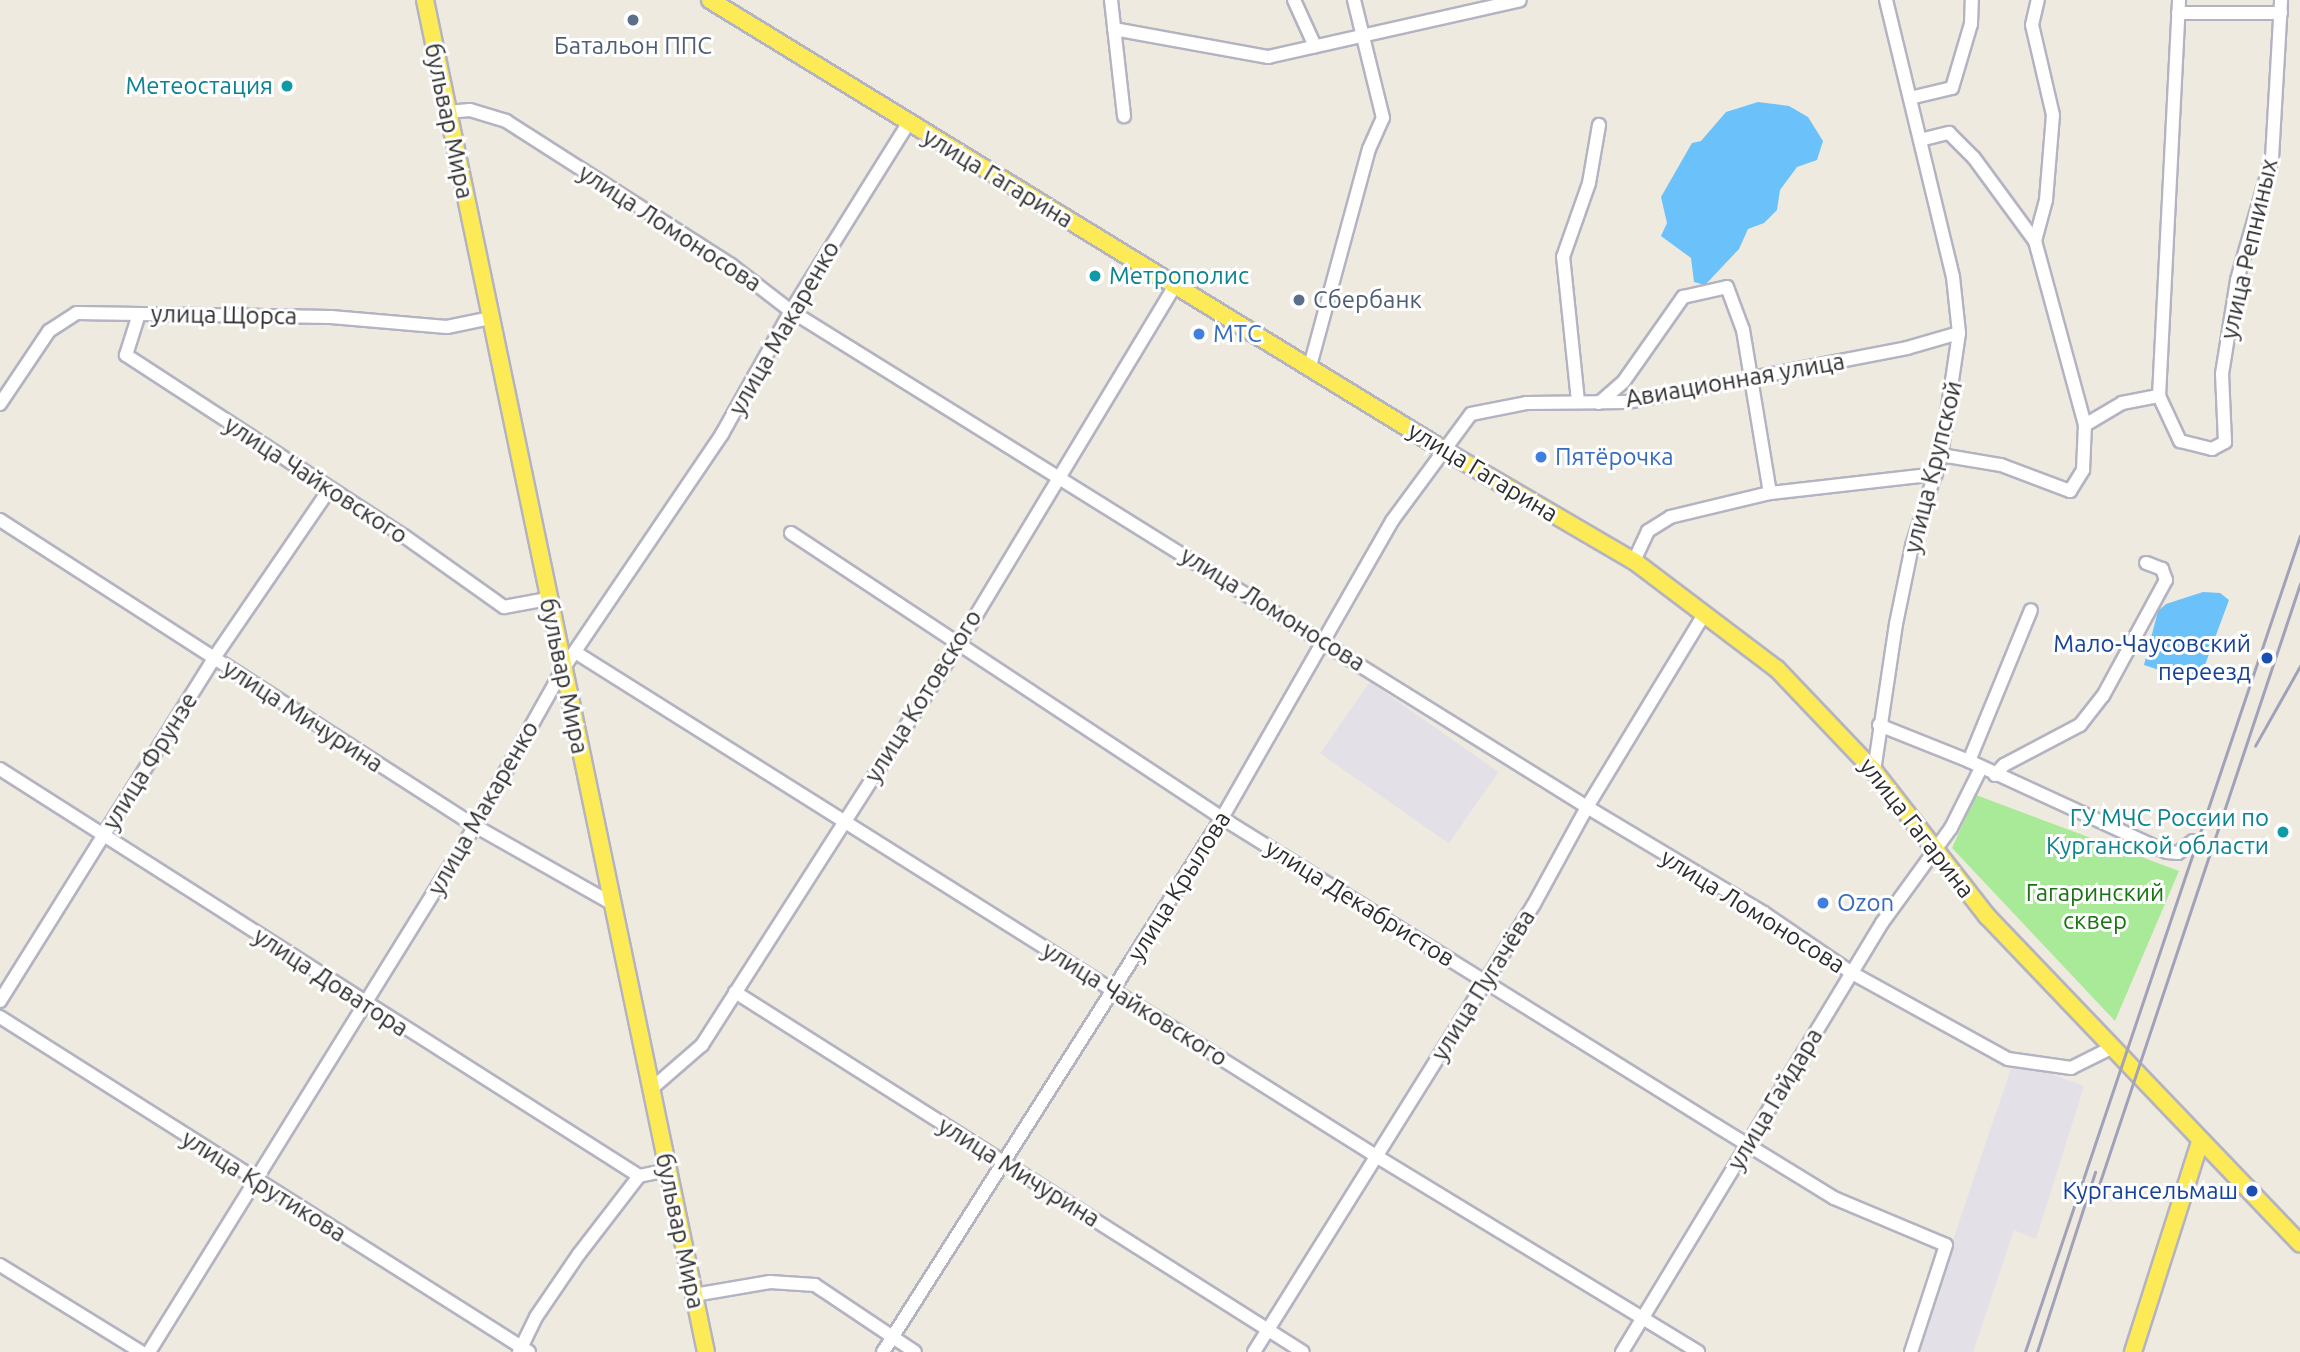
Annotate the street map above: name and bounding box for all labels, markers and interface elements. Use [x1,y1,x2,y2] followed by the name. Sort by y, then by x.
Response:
[625,12,641,28] marker: Батальон ППС
[554,32,712,60] place label: Батальон ППС
[418,41,480,201] street label: бульвар Мира
[125,72,273,100] place label: Метеостация
[279,78,295,94] marker: Метеостация
[918,122,1078,234] street label: улица Гагарина
[2214,156,2284,342] street label: улица Репниных
[573,158,767,298] street label: улица Ломоносова
[722,236,846,420] street label: улица Макаренко
[1109,262,1249,290] place label: Метрополис
[1087,268,1103,284] marker: Метрополис
[1313,286,1422,314] place label: Сбербанк
[1291,292,1307,308] marker: Сбербанк
[151,299,297,331] street label: улица Щорса
[1213,320,1262,348] place label: МТС
[1191,326,1207,342] marker: МТС
[1623,347,1847,413] street label: Авиационная улица
[1898,378,1968,556] street label: улица Крупской
[219,410,413,550] street label: улица Чайковского
[1403,416,1563,528] street label: улица Гагарина
[1555,443,1674,471] place label: Пятёрочка
[1533,449,1549,465] marker: Пятёрочка
[1175,541,1371,677] street label: улица Ломоносова
[533,596,595,756] street label: бульвар Мира
[858,604,988,788] street label: улица Котовского
[2053,630,2251,686] place label: Мало-Чаусовский переезд
[2257,648,2277,668] marker: Мало-Чаусовский переезд
[218,654,388,778] street label: улица Мичурина
[96,687,204,835] street label: улица Фрунзе
[421,716,545,900] street label: улица Макаренко
[1853,752,1981,904] street label: улица Гагарина
[2046,804,2269,860] place label: ГУ МЧС России по Курганской области
[1121,806,1237,966] street label: улица Крылова
[2275,824,2291,840] marker: ГУ МЧС России по Курганской области
[1260,833,1460,973] street label: улица Декабристов
[1655,843,1851,979] street label: улица Ломоносова
[2026,879,2164,935] park label: Гагаринский сквер
[1837,889,1894,917] place label: Ozon
[1815,895,1831,911] marker: Ozon
[1425,904,1541,1066] street label: улица Пугачёва
[248,921,414,1043] street label: улица Доватора
[1037,935,1233,1073] street label: улица Чайковского
[1721,1023,1829,1175] street label: улица Гайдара
[933,1111,1105,1233] street label: улица Мичурина
[177,1124,351,1248] street label: улица Крутикова
[649,1151,711,1311] street label: бульвар Мира
[2063,1177,2238,1205] place label: Кургансельмаш
[2244,1183,2260,1199] marker: Кургансельмаш

